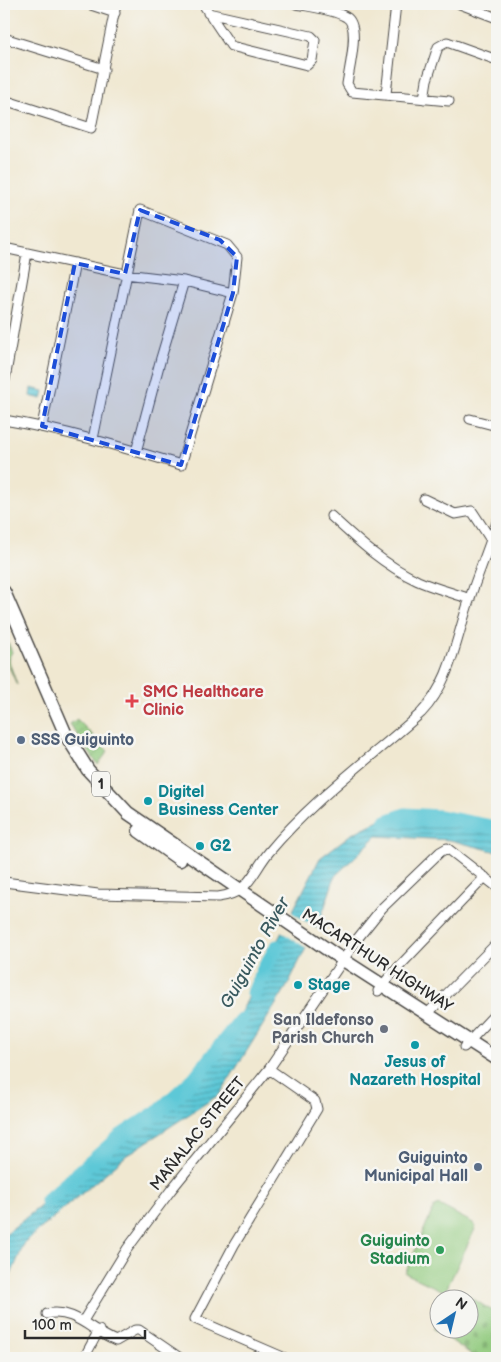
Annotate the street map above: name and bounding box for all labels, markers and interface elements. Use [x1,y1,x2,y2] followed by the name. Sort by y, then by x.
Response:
[143,683,264,720] place label: SMC Healthcare Clinic
[125,694,139,708] marker: SMC Healthcare Clinic
[31,731,134,750] place label: SSS Guiguinto
[15,734,27,746] marker: SSS Guiguinto
[92,772,110,796] road number: 1
[158,783,279,820] place label: Digitel Business Center
[142,795,154,807] marker: Digitel Business Center
[210,837,232,856] place label: G2
[194,840,206,852] marker: G2
[216,893,295,1012] water label: Guiguinto River
[298,905,456,1017] street label: MACARTHUR HIGHWAY
[308,976,350,995] place label: Stage
[292,979,304,991] marker: Stage
[272,1011,374,1048] place label: San Ildefonso Parish Church
[378,1023,390,1035] marker: San Ildefonso Parish Church
[409,1039,421,1051] marker: Jesus of Nazareth Hospital
[349,1053,481,1090] place label: Jesus of Nazareth Hospital
[146,1072,250,1195] street label: MAÑALAC STREET
[364,1149,468,1186] place label: Guiguinto Municipal Hall
[472,1161,484,1173] marker: Guiguinto Municipal Hall
[360,1232,430,1269] place label: Guiguinto Stadium
[434,1244,446,1256] marker: Guiguinto Stadium
[428,1290,478,1340] north arrow
[452,1294,470,1314] text: N
[25,1307,145,1339] scale bar
[32,1316,72,1335] text: 100 m

